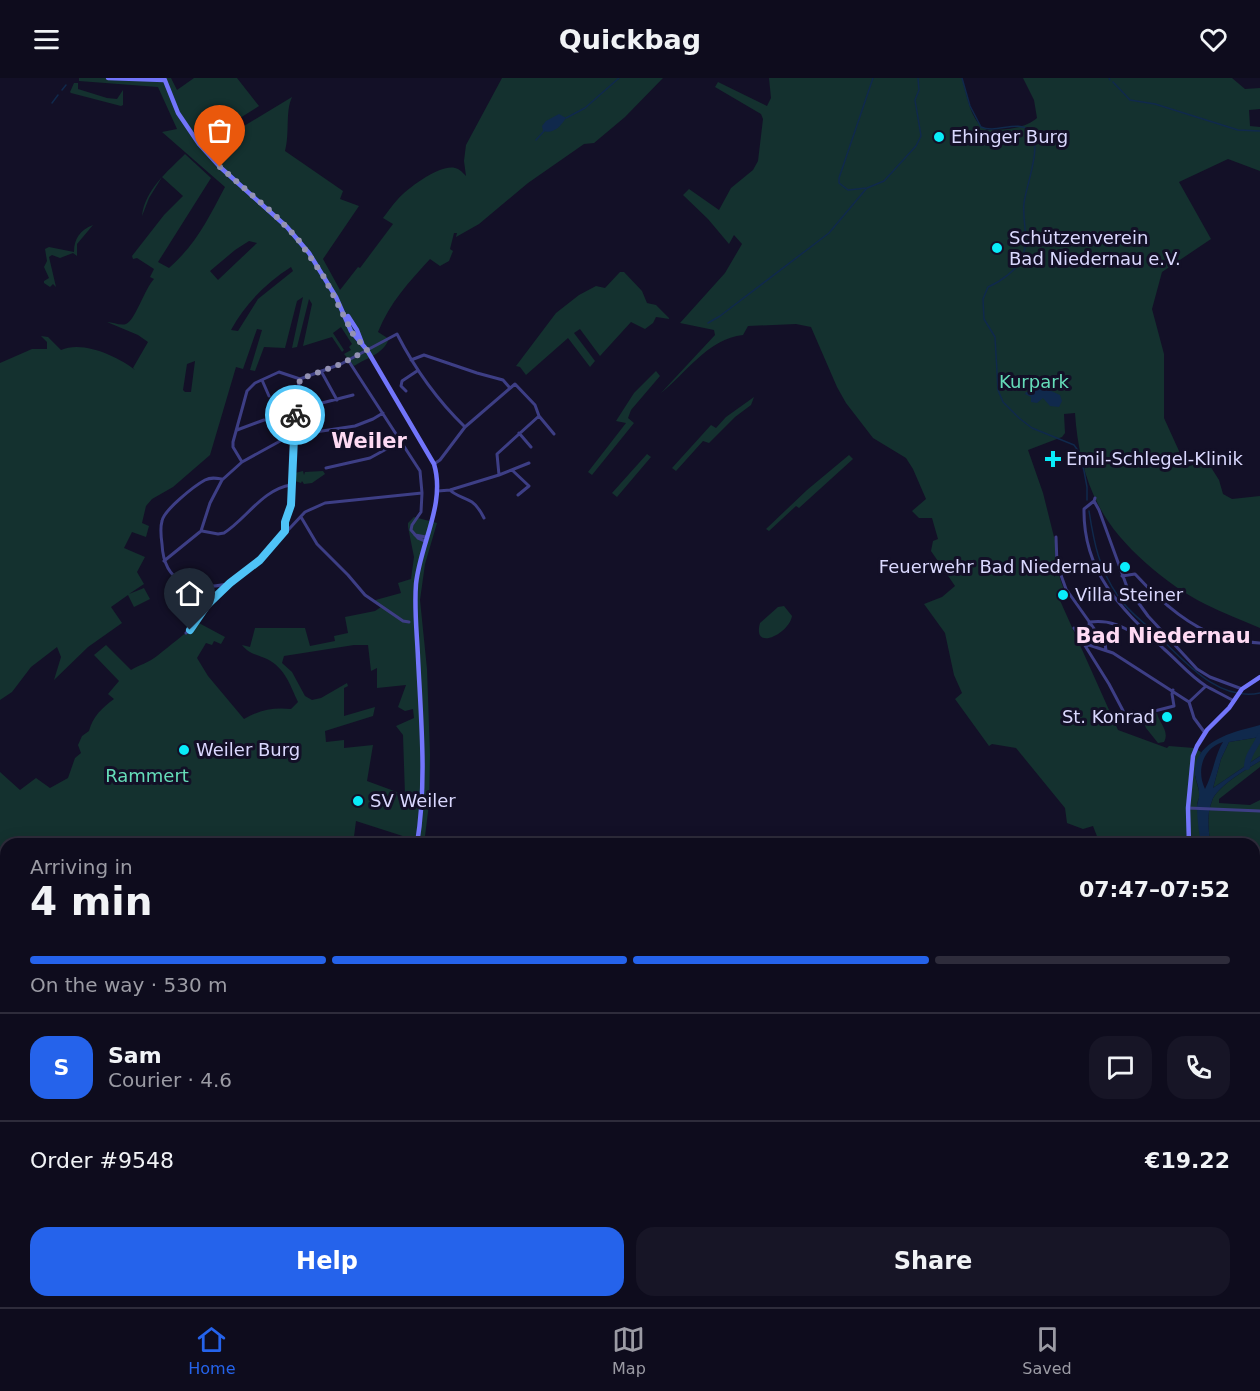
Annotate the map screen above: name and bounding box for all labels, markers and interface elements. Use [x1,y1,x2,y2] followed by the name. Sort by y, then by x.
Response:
[30,23,63,56] icon: menu
[1197,23,1230,56] icon: heart
[559,24,701,55] text: Quickbag
[194,105,245,167] pin
[203,114,236,147] icon: bag
[951,126,1068,147] place label: Ehinger Burg
[932,130,946,144] marker: Ehinger Burg
[1009,227,1181,269] place label: Schützenverein Bad Niedernau e.V.
[990,241,1004,255] marker: Schützenverein Bad Niedernau e.V.
[999,371,1070,392] park label: Kurpark
[265,385,325,445] courier
[279,399,312,432] icon: bike
[331,429,407,453] district label: Weiler
[1066,448,1243,469] place label: Emil-Schlegel-Klinik
[1044,450,1062,468] marker: Emil-Schlegel-Klinik
[879,556,1113,577] place label: Feuerwehr Bad Niedernau
[1118,560,1132,574] marker: Feuerwehr Bad Niedernau
[164,568,215,630] pin
[173,577,206,610] icon: home
[1075,584,1184,605] place label: Villa Steiner
[1056,588,1070,602] marker: Villa Steiner
[1075,624,1251,648] district label: Bad Niedernau
[1062,706,1155,727] place label: St. Konrad
[1160,710,1174,724] marker: St. Konrad
[196,739,300,760] place label: Weiler Burg
[177,743,191,757] marker: Weiler Burg
[105,765,189,786] park label: Rammert
[370,790,456,811] place label: SV Weiler
[351,794,365,808] marker: SV Weiler
[30,855,133,879] text: Arriving in
[1079,877,1230,902] text: 07:47–07:52
[30,879,152,924] text: 4 min
[30,973,228,997] text: On the way · 530 m
[1089,1036,1152,1099] button: chat
[1167,1036,1230,1099] button: phone
[108,1043,162,1068] text: Sam
[54,1055,69,1080] text: S
[108,1068,232,1092] text: Courier · 4.6
[30,1148,174,1173] text: Order #9548
[1145,1148,1230,1173] text: €19.22
[30,1227,624,1296] button: Help
[636,1227,1230,1296] button: Share
[188,1323,236,1378] tab: Home
[612,1323,646,1378] tab: Map
[1022,1323,1072,1378] tab: Saved

